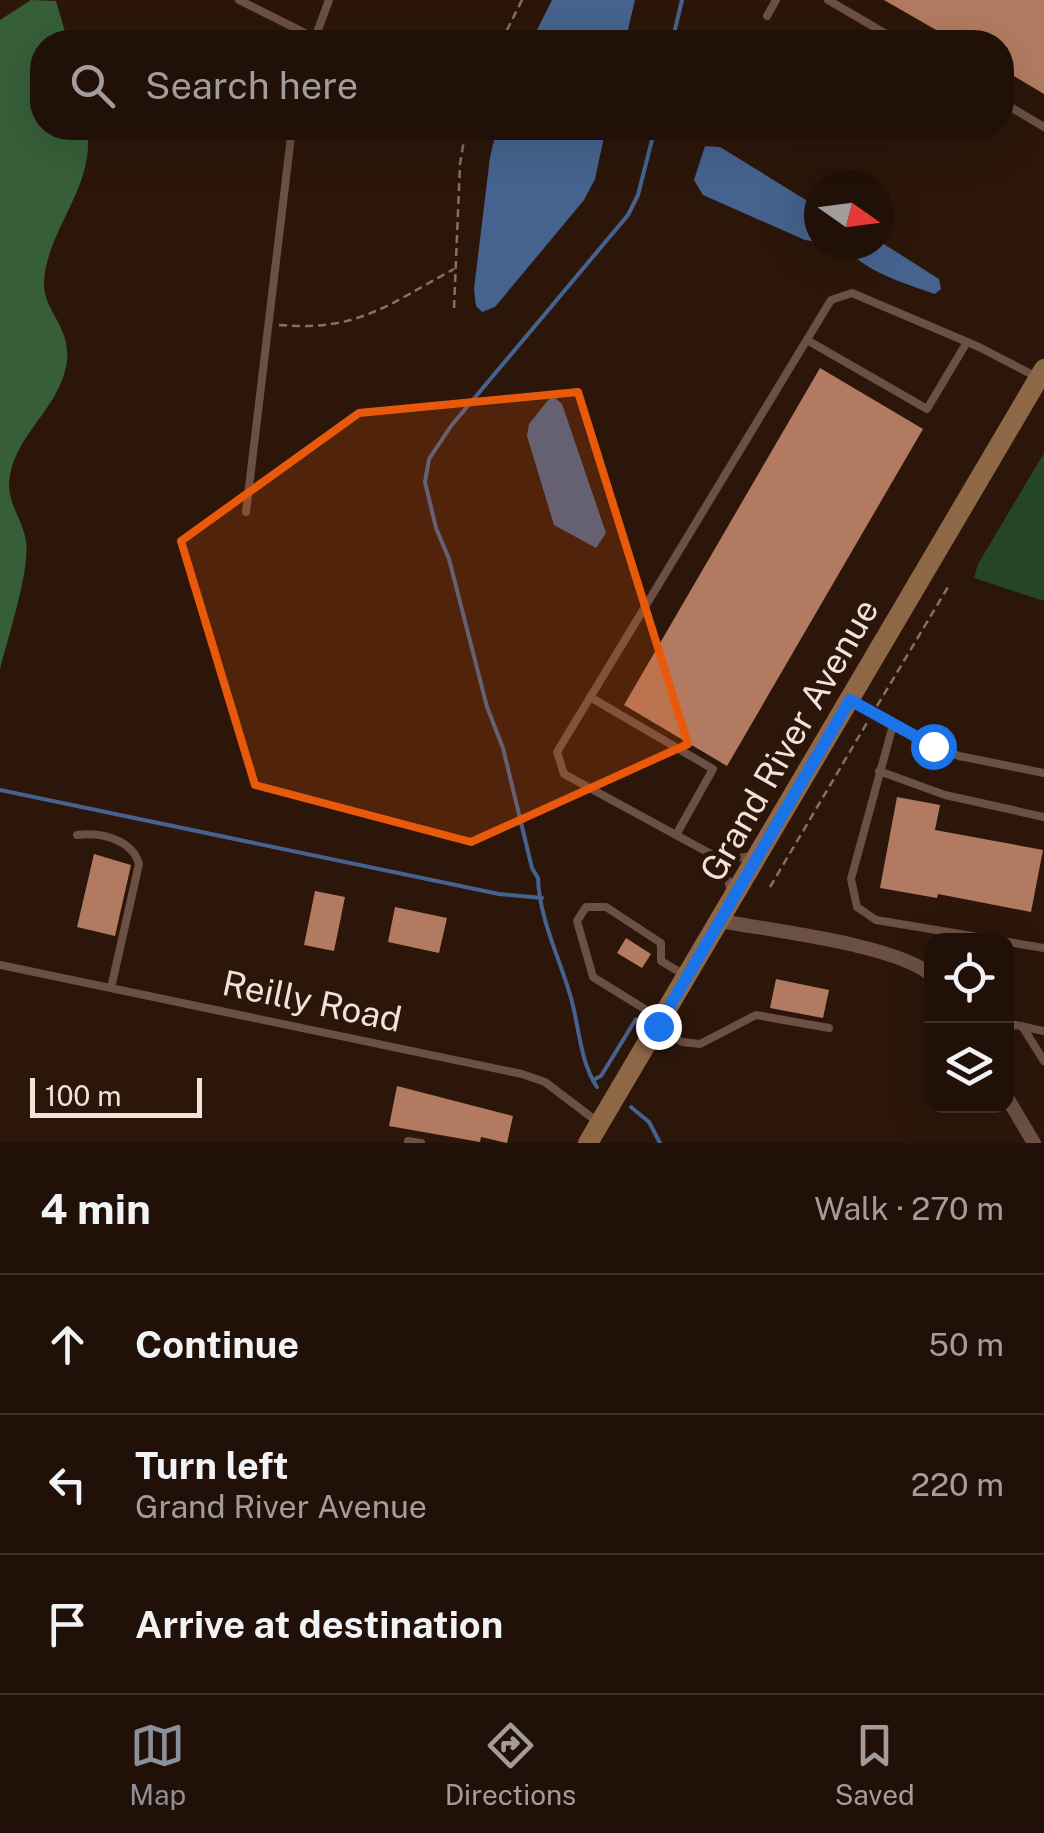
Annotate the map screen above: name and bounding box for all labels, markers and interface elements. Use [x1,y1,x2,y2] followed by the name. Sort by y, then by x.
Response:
[30,30,1014,140] search box
[65,58,120,113] icon: search
[145,63,358,108] text: Search here
[804,170,894,260] north arrow
[691,591,887,889] street label: Grand River Avenue
[911,724,957,770] route start
[924,933,1014,1113] map controls
[924,933,1014,1023] button: locate
[219,962,405,1040] street label: Reilly Road
[636,1004,682,1050] route end
[924,1023,1014,1113] button: layers
[30,1073,202,1118] scale bar
[45,1079,122,1112] text: 100 m
[40,1184,151,1233] text: 4 min
[814,1190,1004,1227] text: Walk · 270 m
[40,1317,95,1372] icon: ahead
[135,1322,299,1367] text: Continue
[928,1326,1004,1363] text: 50 m
[135,1443,289,1488] text: Turn left
[40,1457,95,1512] icon: left
[911,1466,1004,1503] text: 220 m
[135,1488,427,1525] text: Grand River Avenue
[40,1597,95,1652] icon: arrive
[135,1602,503,1647] text: Arrive at destination
[129,1718,186,1811] tab: Map
[445,1718,576,1811] tab: Directions
[835,1718,915,1811] tab: Saved

